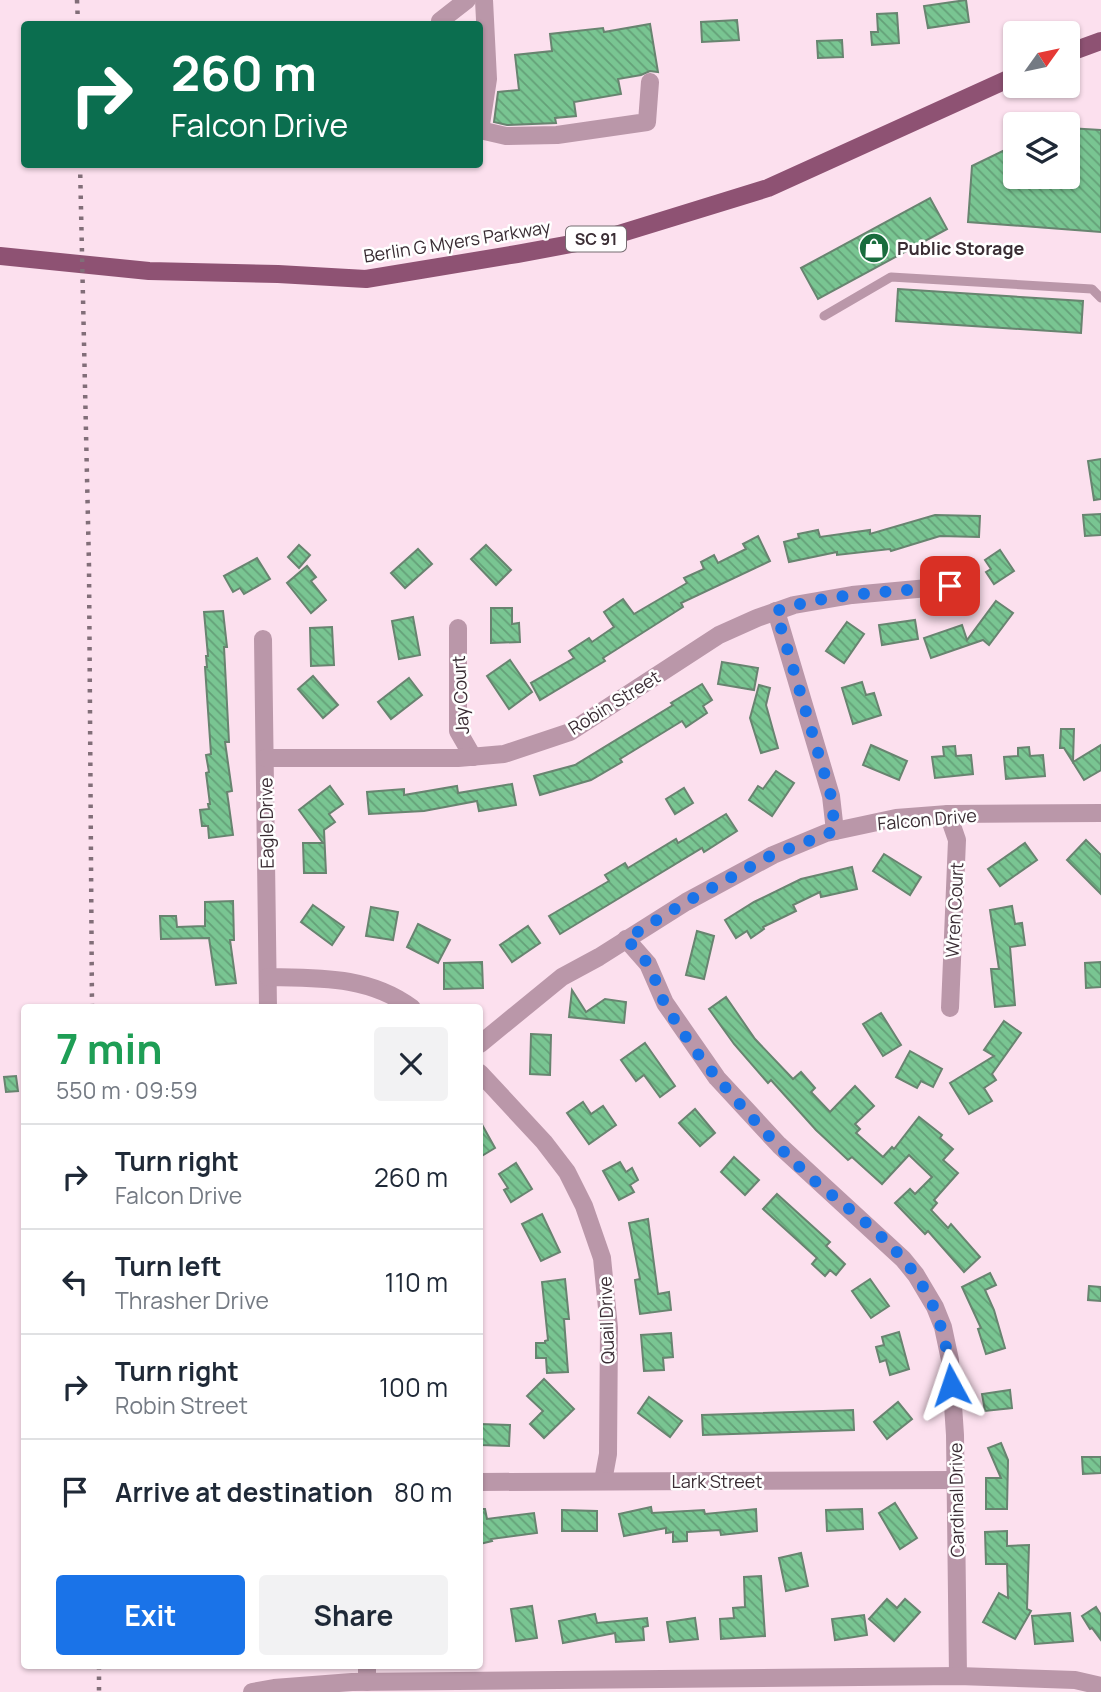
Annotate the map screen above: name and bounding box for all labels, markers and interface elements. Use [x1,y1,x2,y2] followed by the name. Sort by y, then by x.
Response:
[1003,21,1080,98] north arrow
[1003,21,1080,189] map controls
[171,39,317,106] text: 260 m
[56,49,147,140] icon: right
[171,103,348,147] text: Falcon Drive
[1003,112,1080,189] button: layers
[362,214,553,268] street label: Berlin G Myers Parkway
[566,227,626,252] road number: SC 91
[857,231,891,265] shop icon: Public Storage
[897,236,1025,260] place label: Public Storage
[920,556,980,616] pin
[931,567,969,605] icon: arrive
[446,655,474,735] street label: Jay Court
[564,664,664,740] street label: Robin Street
[253,777,279,869] street label: Eagle Drive
[876,803,978,835] street label: Falcon Drive
[940,862,968,958] street label: Wren Court
[56,1019,163,1077] text: 7 min
[374,1027,448,1101] button: close
[56,1074,198,1106] text: 550 m · 09:59
[115,1143,239,1179] text: Turn right
[56,1158,94,1196] icon: right
[374,1159,448,1195] text: 260 m
[115,1179,242,1211] text: Falcon Drive
[115,1248,222,1284] text: Turn left
[56,1263,94,1301] icon: left
[385,1264,448,1300] text: 110 m
[592,1276,620,1364] street label: Quail Drive
[115,1284,269,1316] text: Thrasher Drive
[914,1348,988,1422] position arrow
[115,1353,239,1389] text: Turn right
[56,1368,94,1406] icon: right
[379,1369,448,1405] text: 100 m
[115,1389,248,1421] text: Robin Street
[943,1442,969,1558] street label: Cardinal Drive
[671,1469,763,1493] street label: Lark Street
[56,1473,94,1511] icon: arrive
[115,1474,373,1510] text: Arrive at destination
[394,1474,452,1510] text: 80 m
[56,1575,245,1655] button: Exit
[259,1575,448,1655] button: Share

